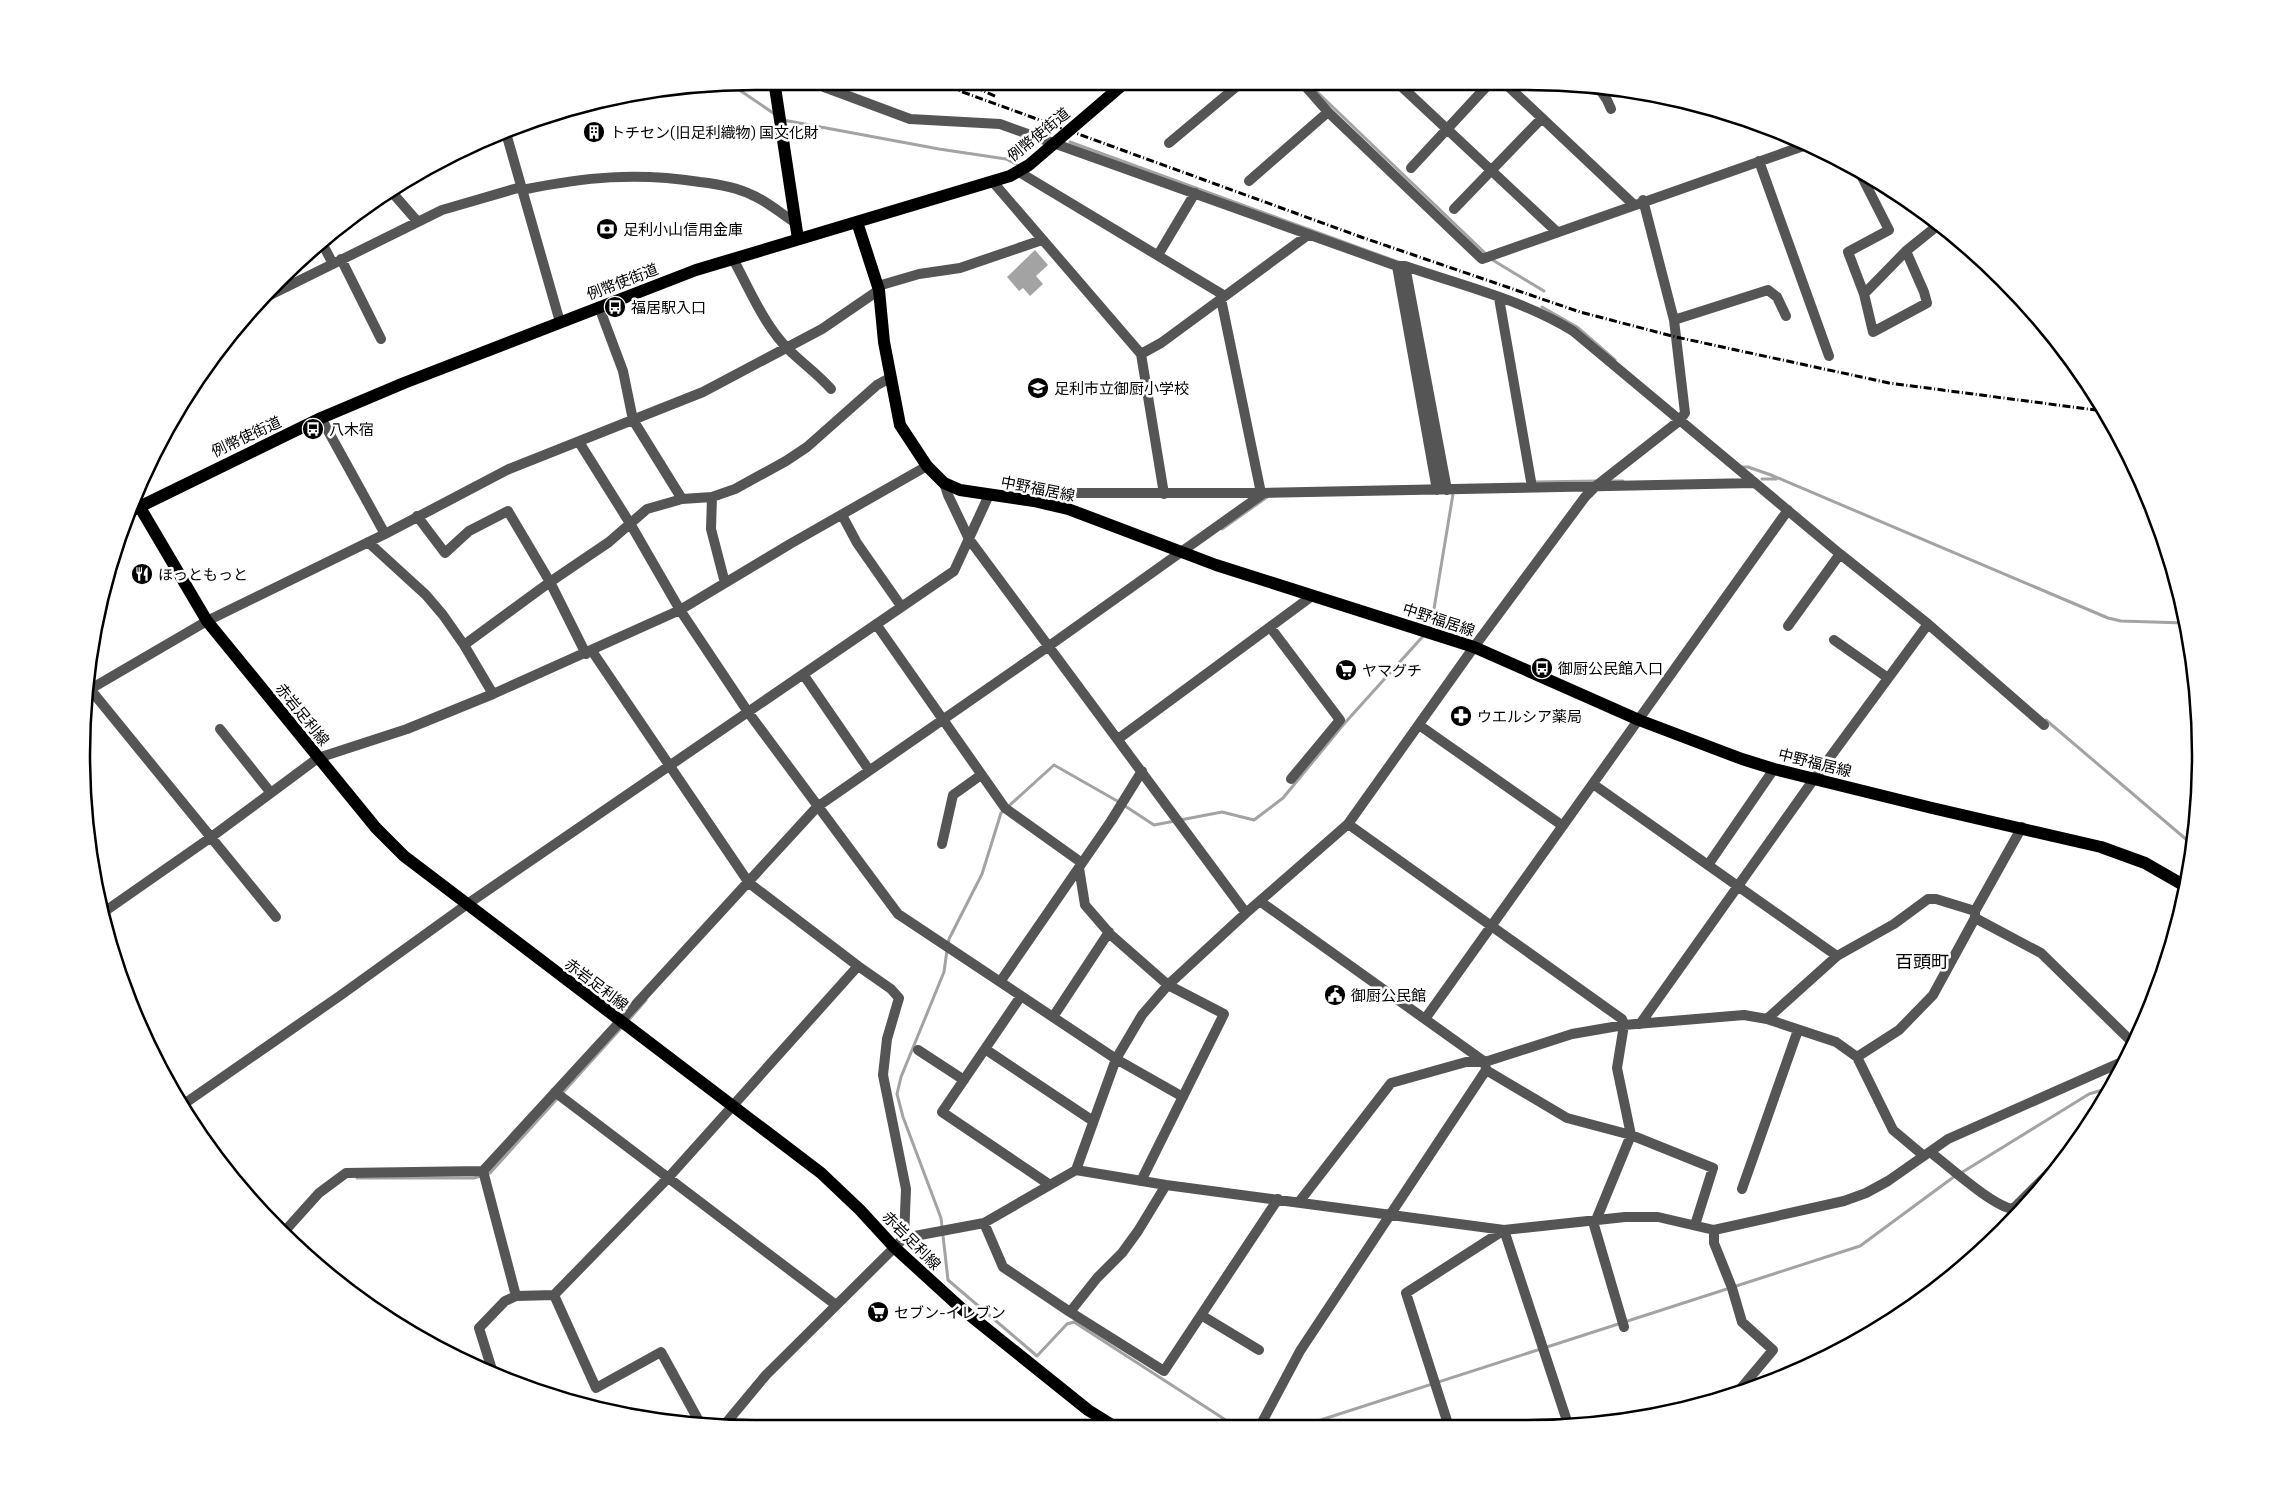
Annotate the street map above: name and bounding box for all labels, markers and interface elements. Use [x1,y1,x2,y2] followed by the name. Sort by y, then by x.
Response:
[1003,103,1073,165] street label: 例幣使街道
[582,120,606,144] building icon: トチセン(旧足利織物) 国文化財
[610,123,819,141] place label: トチセン(旧足利織物) 国文化財
[595,217,619,241] bank icon: 足利小山信用金庫
[623,220,743,238] place label: 足利小山信用金庫
[584,259,660,303] street label: 例幣使街道
[603,295,627,319] bus stop icon: 福居駅入口
[631,298,706,316] place label: 福居駅入口
[1026,376,1050,400] school or university icon: 足利市立御厨小学校
[1054,379,1189,397] place label: 足利市立御厨小学校
[208,412,284,460] street label: 例幣使街道
[301,417,325,441] bus stop icon: 八木宿
[329,420,374,438] place label: 八木宿
[999,472,1077,504] street label: 中野福居線
[130,562,154,586] restaurant icon: ほっともっと
[158,565,248,583] place label: ほっともっと
[1401,599,1477,639] street label: 中野福居線
[1530,656,1554,680] bus stop icon: 御厨公民館入口
[1334,658,1358,682] supermarket icon: ヤマグチ
[1558,659,1663,677] place label: 御厨公民館入口
[1362,661,1422,679] place label: ヤマグチ
[272,679,334,749] street label: 赤岩足利線
[1449,704,1473,728] pharmacy icon: ウエルシア薬局
[1477,707,1582,725] place label: ウエルシア薬局
[1776,744,1854,780] street label: 中野福居線
[1895,950,1949,972] district label: 百頭町
[562,954,632,1014] street label: 赤岩足利線
[1323,983,1347,1007] public building icon: 御厨公民館
[1351,986,1426,1004] place label: 御厨公民館
[879,1207,945,1273] street label: 赤岩足利線
[866,1300,890,1324] supermarket icon: セブン-イレブン
[894,1303,1006,1321] place label: セブン-イレブン

